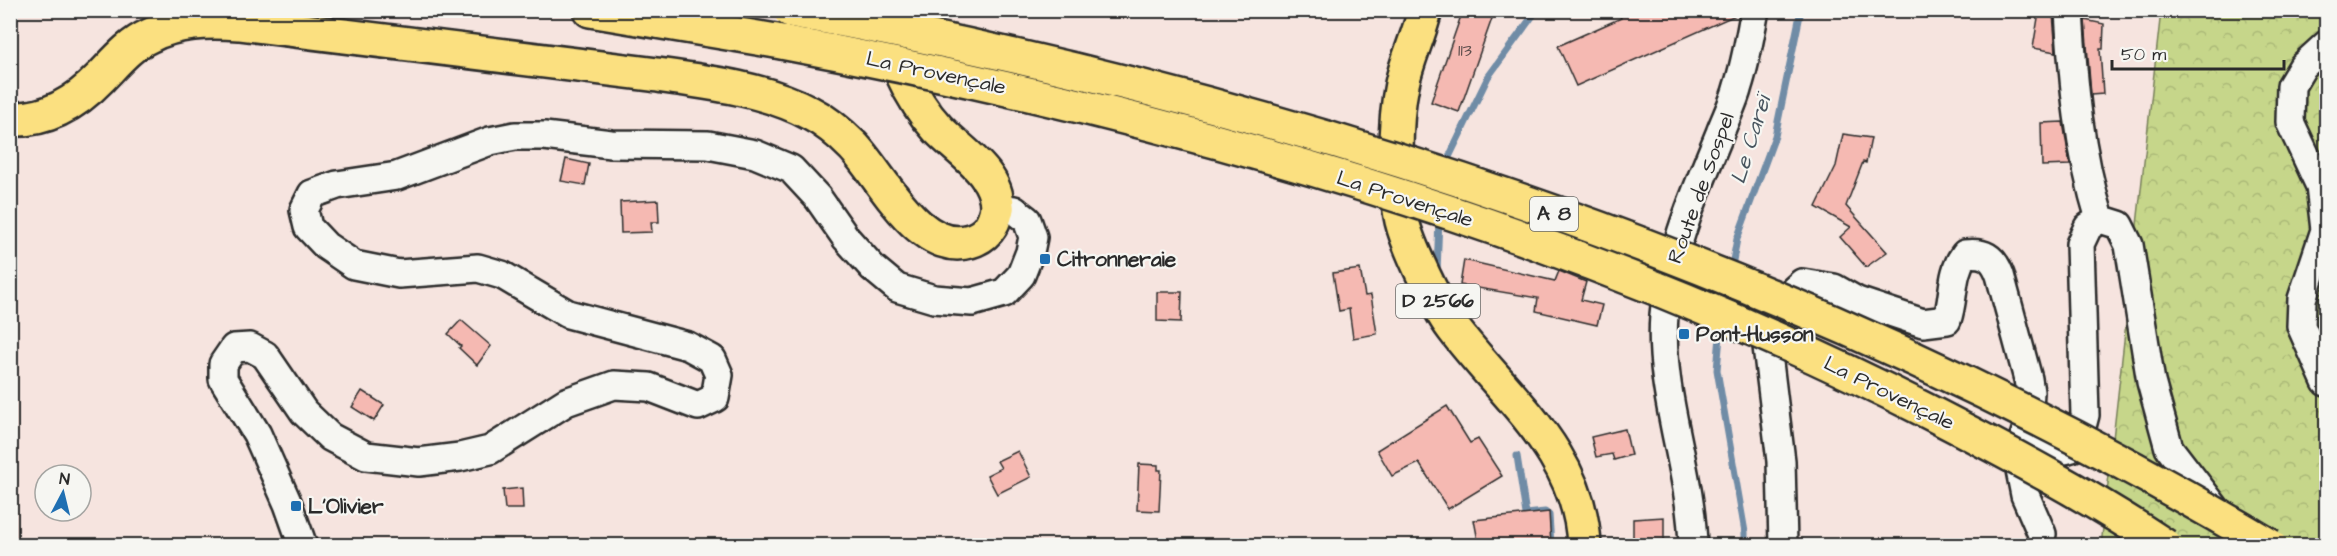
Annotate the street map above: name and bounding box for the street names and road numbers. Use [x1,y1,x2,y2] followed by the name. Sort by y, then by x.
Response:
[864,44,1008,102] street label: La Provençale
[1660,109,1743,268] street label: Route de Sospel
[1333,163,1477,235] street label: La Provençale
[1530,197,1578,231] road number: A 8
[1396,284,1480,318] road number: D 2566
[1819,349,1959,437] street label: La Provençale

